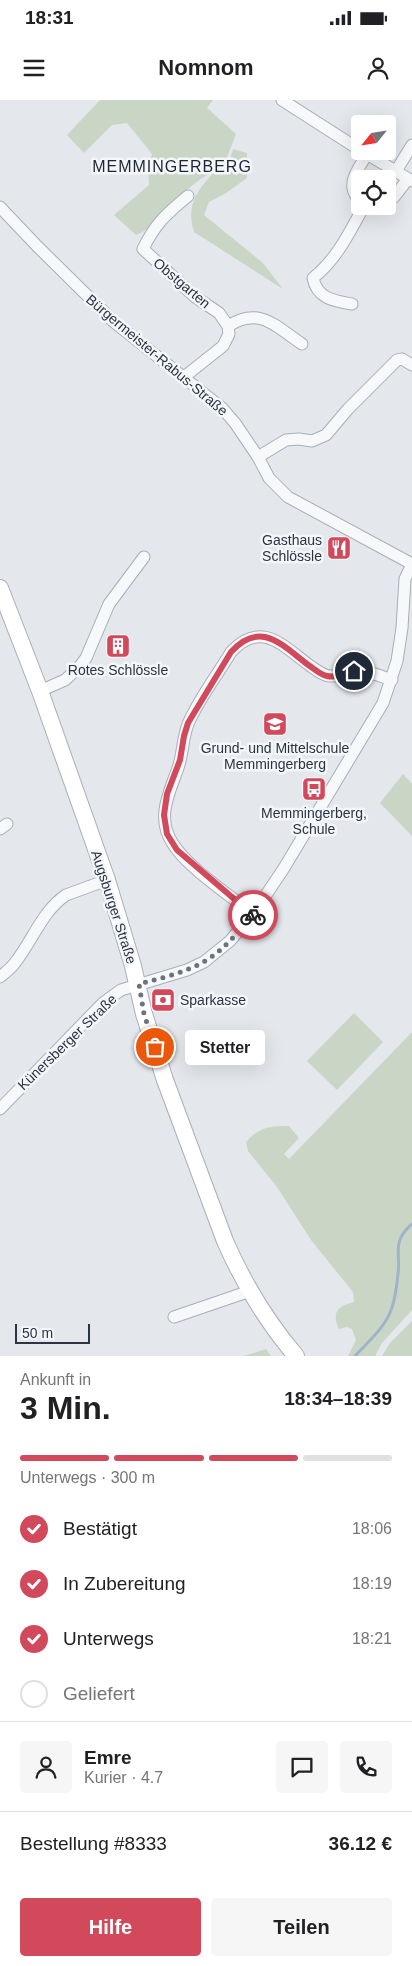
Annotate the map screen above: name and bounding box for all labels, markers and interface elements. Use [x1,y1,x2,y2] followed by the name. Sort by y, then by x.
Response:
[25,7,74,28] text: 18:31
[20,54,48,82] icon: menu
[364,54,392,82] icon: person
[158,55,254,80] text: Nomnom
[351,115,396,160] north arrow
[351,115,396,215] map controls
[92,158,252,175] district label: MEMMINGERBERG
[351,170,396,215] button: locate
[150,255,214,311] street label: Obstgarten
[83,291,231,419] street label: Bürgermeister-Rabus-Straße
[262,532,322,564] place label: Gasthaus Schlössle
[326,535,352,561] restaurant icon: Gasthaus Schlössle
[105,633,131,659] building icon: Rotes Schlössle
[333,650,375,692] pin
[340,657,368,685] icon: home
[68,662,168,678] place label: Rotes Schlössle
[262,711,288,737] school or university icon: Grund- und Mittelschule Memmingerberg
[201,740,350,772] place label: Grund- und Mittelschule Memmingerberg
[301,776,327,802] bus stop icon: Memmingerberg, Schule
[261,805,367,837] place label: Memmingerberg, Schule
[88,848,140,966] street label: Augsburger Straße
[228,890,278,940] courier
[239,901,267,929] icon: bike
[150,987,176,1013] bank icon: Sparkasse
[14,991,120,1093] street label: Künersberger Straße
[180,992,246,1008] place label: Sparkasse
[134,1026,176,1068] pin
[185,1030,265,1064] callout: Stetter
[141,1033,169,1061] icon: bag
[200,1039,250,1056] text: Stetter
[15,1321,90,1344] scale bar
[22,1325,53,1341] text: 50 m
[20,1371,91,1388] text: Ankunft in
[284,1388,392,1409] text: 18:34–18:39
[20,1390,111,1426] text: 3 Min.
[20,1469,155,1486] text: Unterwegs · 300 m
[20,1515,48,1543] icon: check
[63,1518,137,1539] text: Bestätigt
[352,1520,392,1537] text: 18:06
[20,1570,48,1598] icon: check
[63,1573,186,1594] text: In Zubereitung
[352,1575,392,1592] text: 18:19
[20,1625,48,1653] icon: check
[63,1628,154,1649] text: Unterwegs
[352,1630,392,1647] text: 18:21
[63,1683,135,1704] text: Geliefert
[20,1741,72,1793] button: person
[276,1741,328,1793] button: chat
[340,1741,392,1793] button: phone
[84,1747,132,1768] text: Emre
[84,1769,163,1786] text: Kurier · 4.7
[20,1833,167,1854] text: Bestellung #8333
[329,1833,392,1854] text: 36.12 €
[20,1898,201,1956] button: Hilfe
[211,1898,392,1956] button: Teilen

